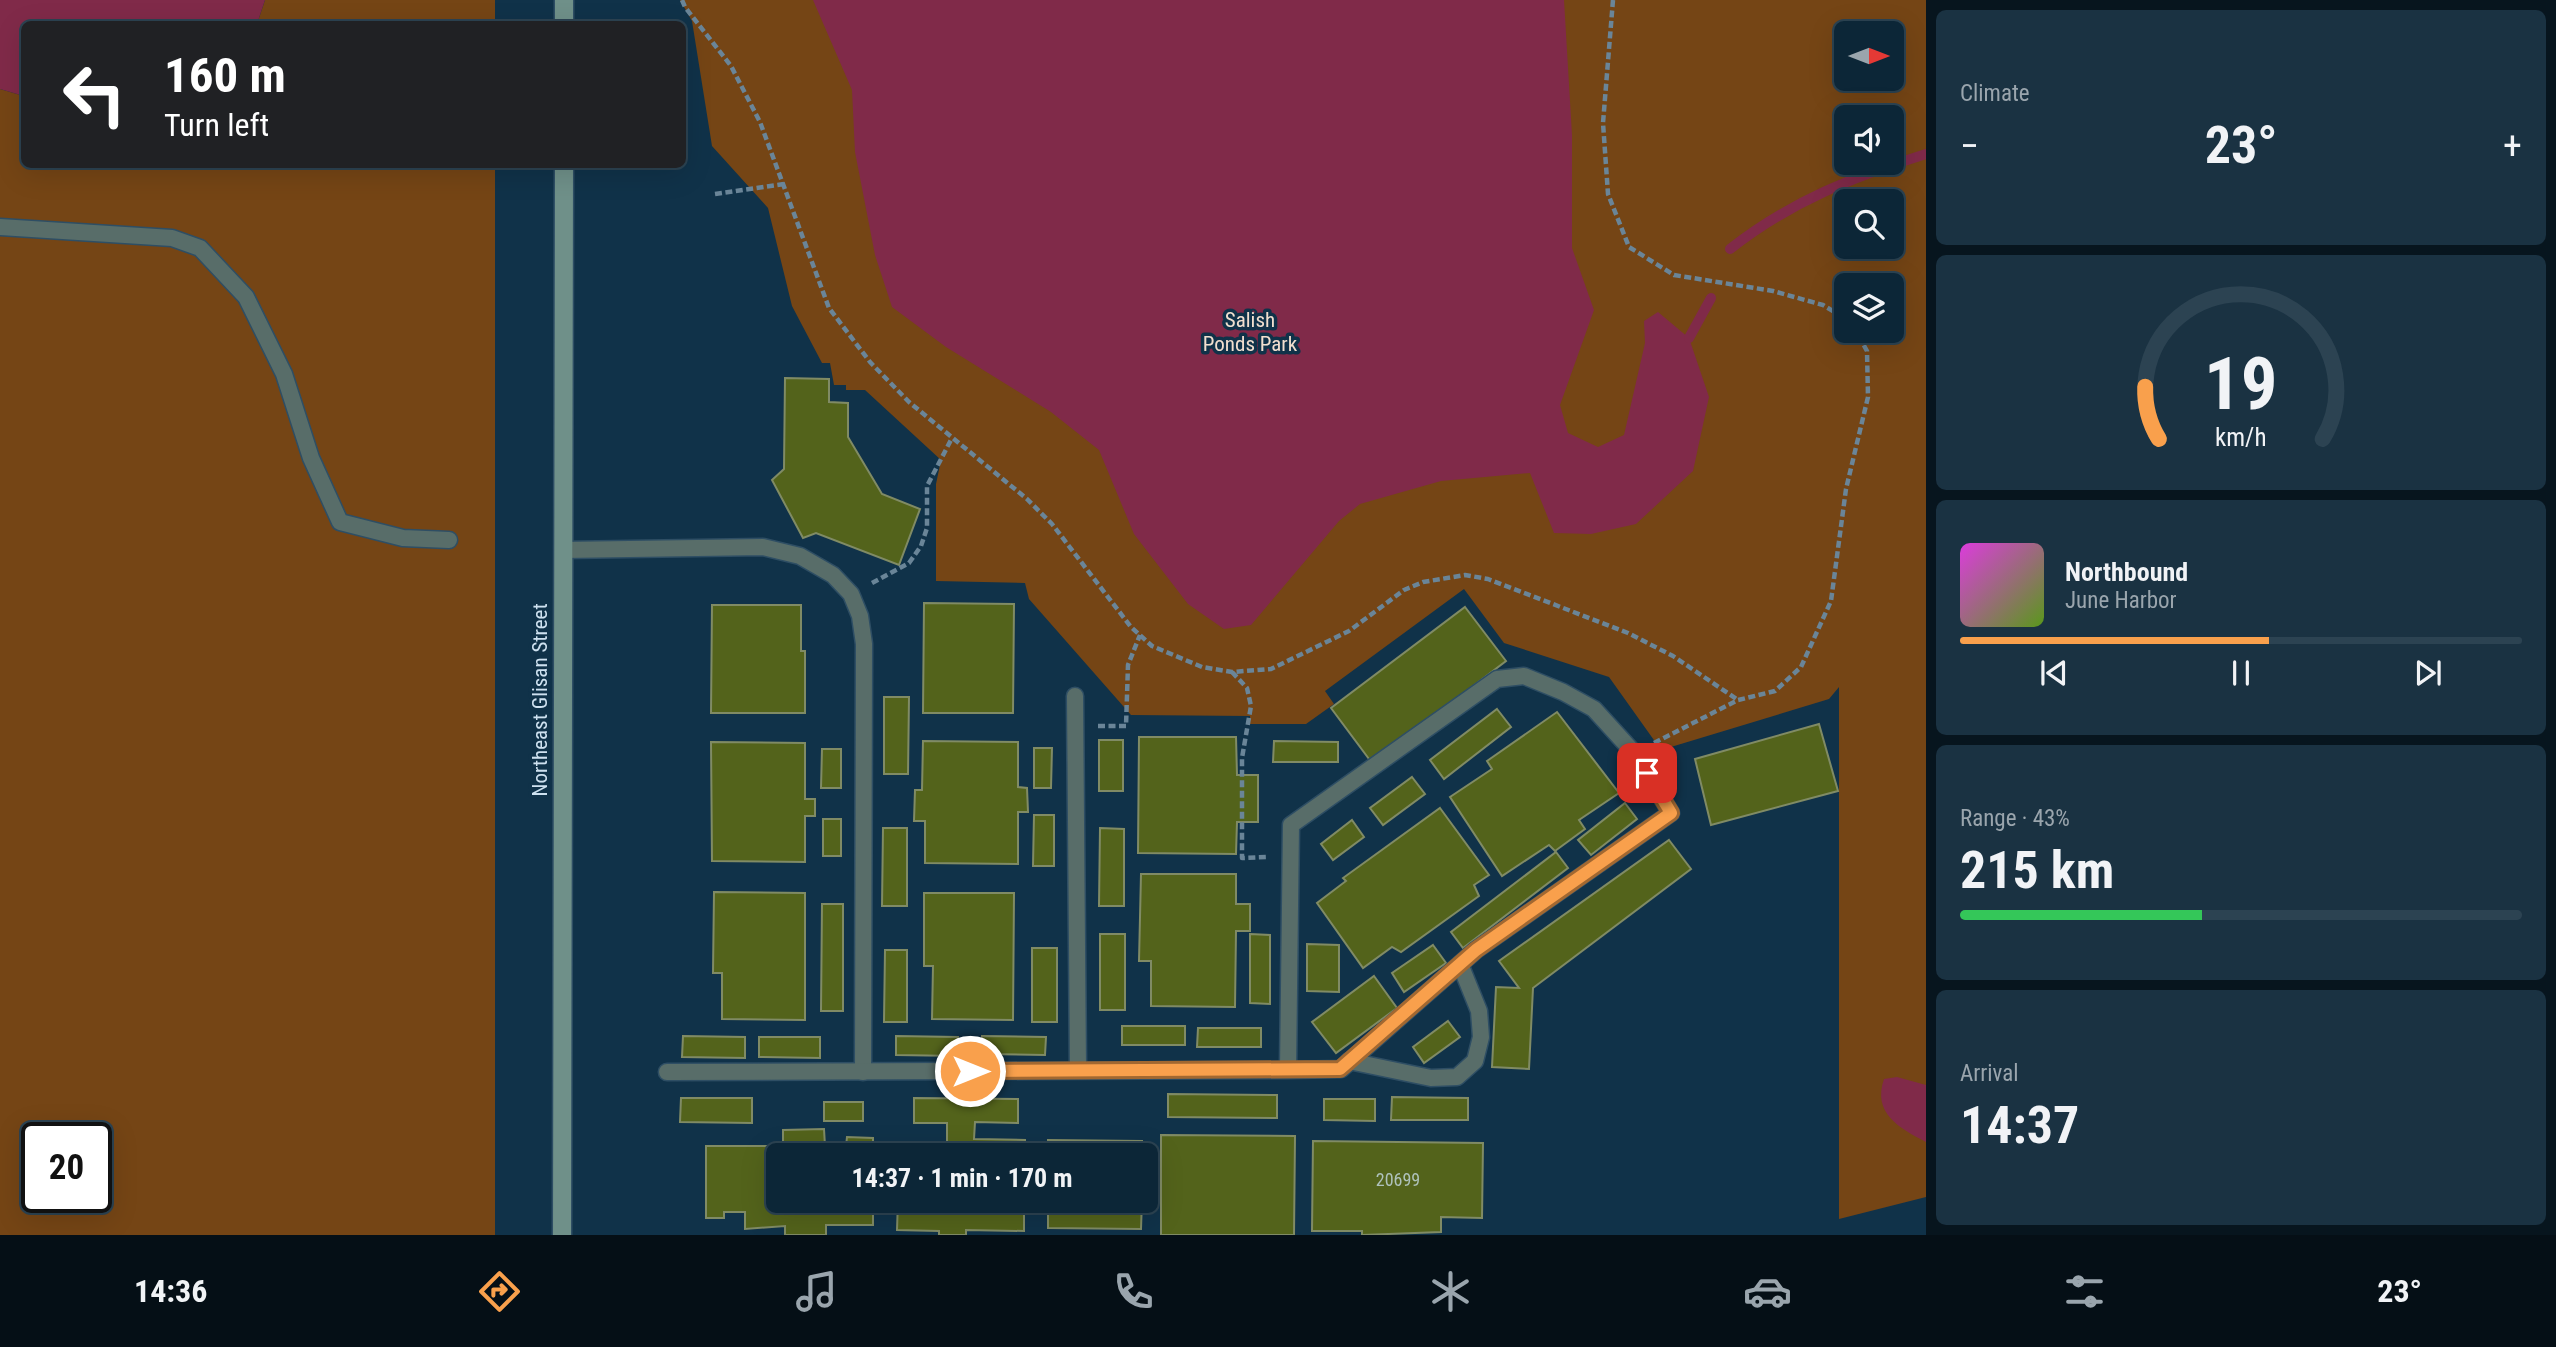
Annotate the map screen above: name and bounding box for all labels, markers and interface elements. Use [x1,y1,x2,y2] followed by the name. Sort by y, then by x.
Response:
[1834,21,1904,91] north arrow
[1834,21,1904,343] map controls
[164,47,286,104] text: 160 m
[49,49,140,140] icon: left
[1960,80,2030,107] text: Climate
[1834,105,1904,175] button: sound
[164,106,269,144] text: Turn left
[2205,115,2277,176] text: 23°
[1960,124,1979,168] text: −
[2503,124,2522,168] text: +
[1834,189,1904,259] button: search
[1834,273,1904,343] button: layers
[1203,308,1298,356] park label: Salish Ponds Park
[2204,341,2278,427] text: 19
[2215,422,2267,451] text: km/h
[2065,557,2188,587] text: Northbound
[2065,587,2177,614] text: June Harbor
[528,603,552,797] street label: Northeast Glisan Street
[2035,654,2073,692] icon: previous
[2222,654,2260,692] icon: pause
[2409,654,2447,692] icon: next
[1617,743,1677,803] pin
[1628,754,1666,792] icon: arrive
[1960,805,2070,832] text: Range · 43%
[1960,840,2114,901] text: 215 km
[933,1034,1007,1108] position arrow
[1960,1060,2019,1087] text: Arrival
[1960,1095,2079,1156] text: 14:37
[21,1122,112,1213] speed limit sign: 20
[852,1163,1072,1193] text: 14:37 · 1 min · 170 m
[1376,1169,1420,1190] house number: 20699
[475,1267,524,1316] icon: directions
[792,1267,841,1316] icon: music
[1109,1267,1158,1316] icon: phone
[1426,1267,1475,1316] icon: climate
[1743,1267,1792,1316] icon: car
[2060,1267,2109,1316] icon: filters
[134,1272,207,1310] text: 14:36
[2377,1272,2422,1310] text: 23°

